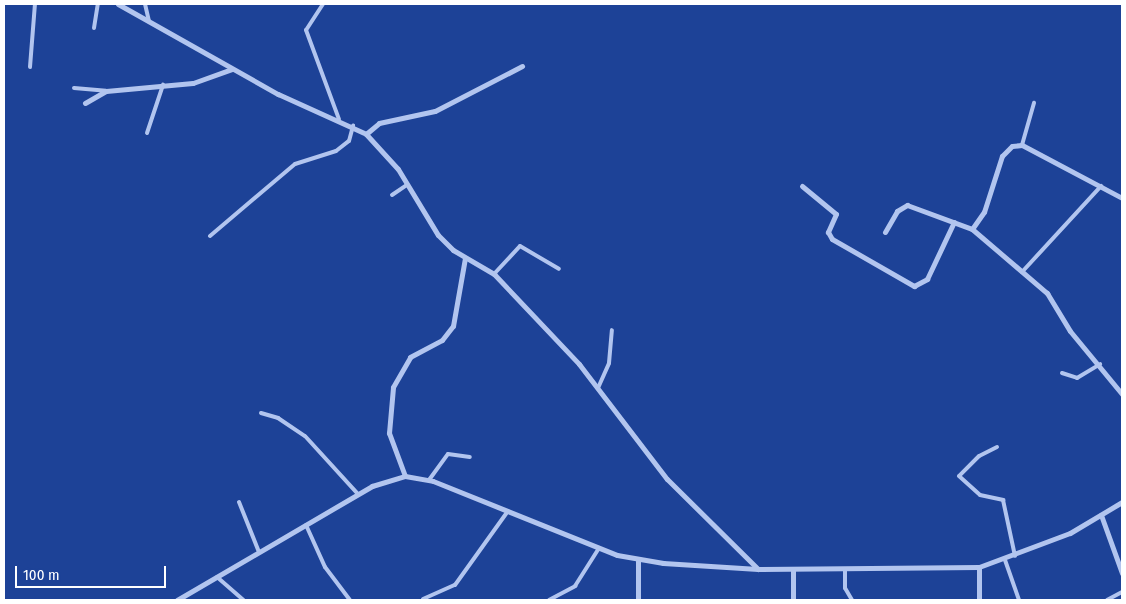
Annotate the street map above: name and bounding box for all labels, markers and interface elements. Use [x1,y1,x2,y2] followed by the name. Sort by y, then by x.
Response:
[18,556,169,588] scale bar
[23,566,60,584] text: 100 m

